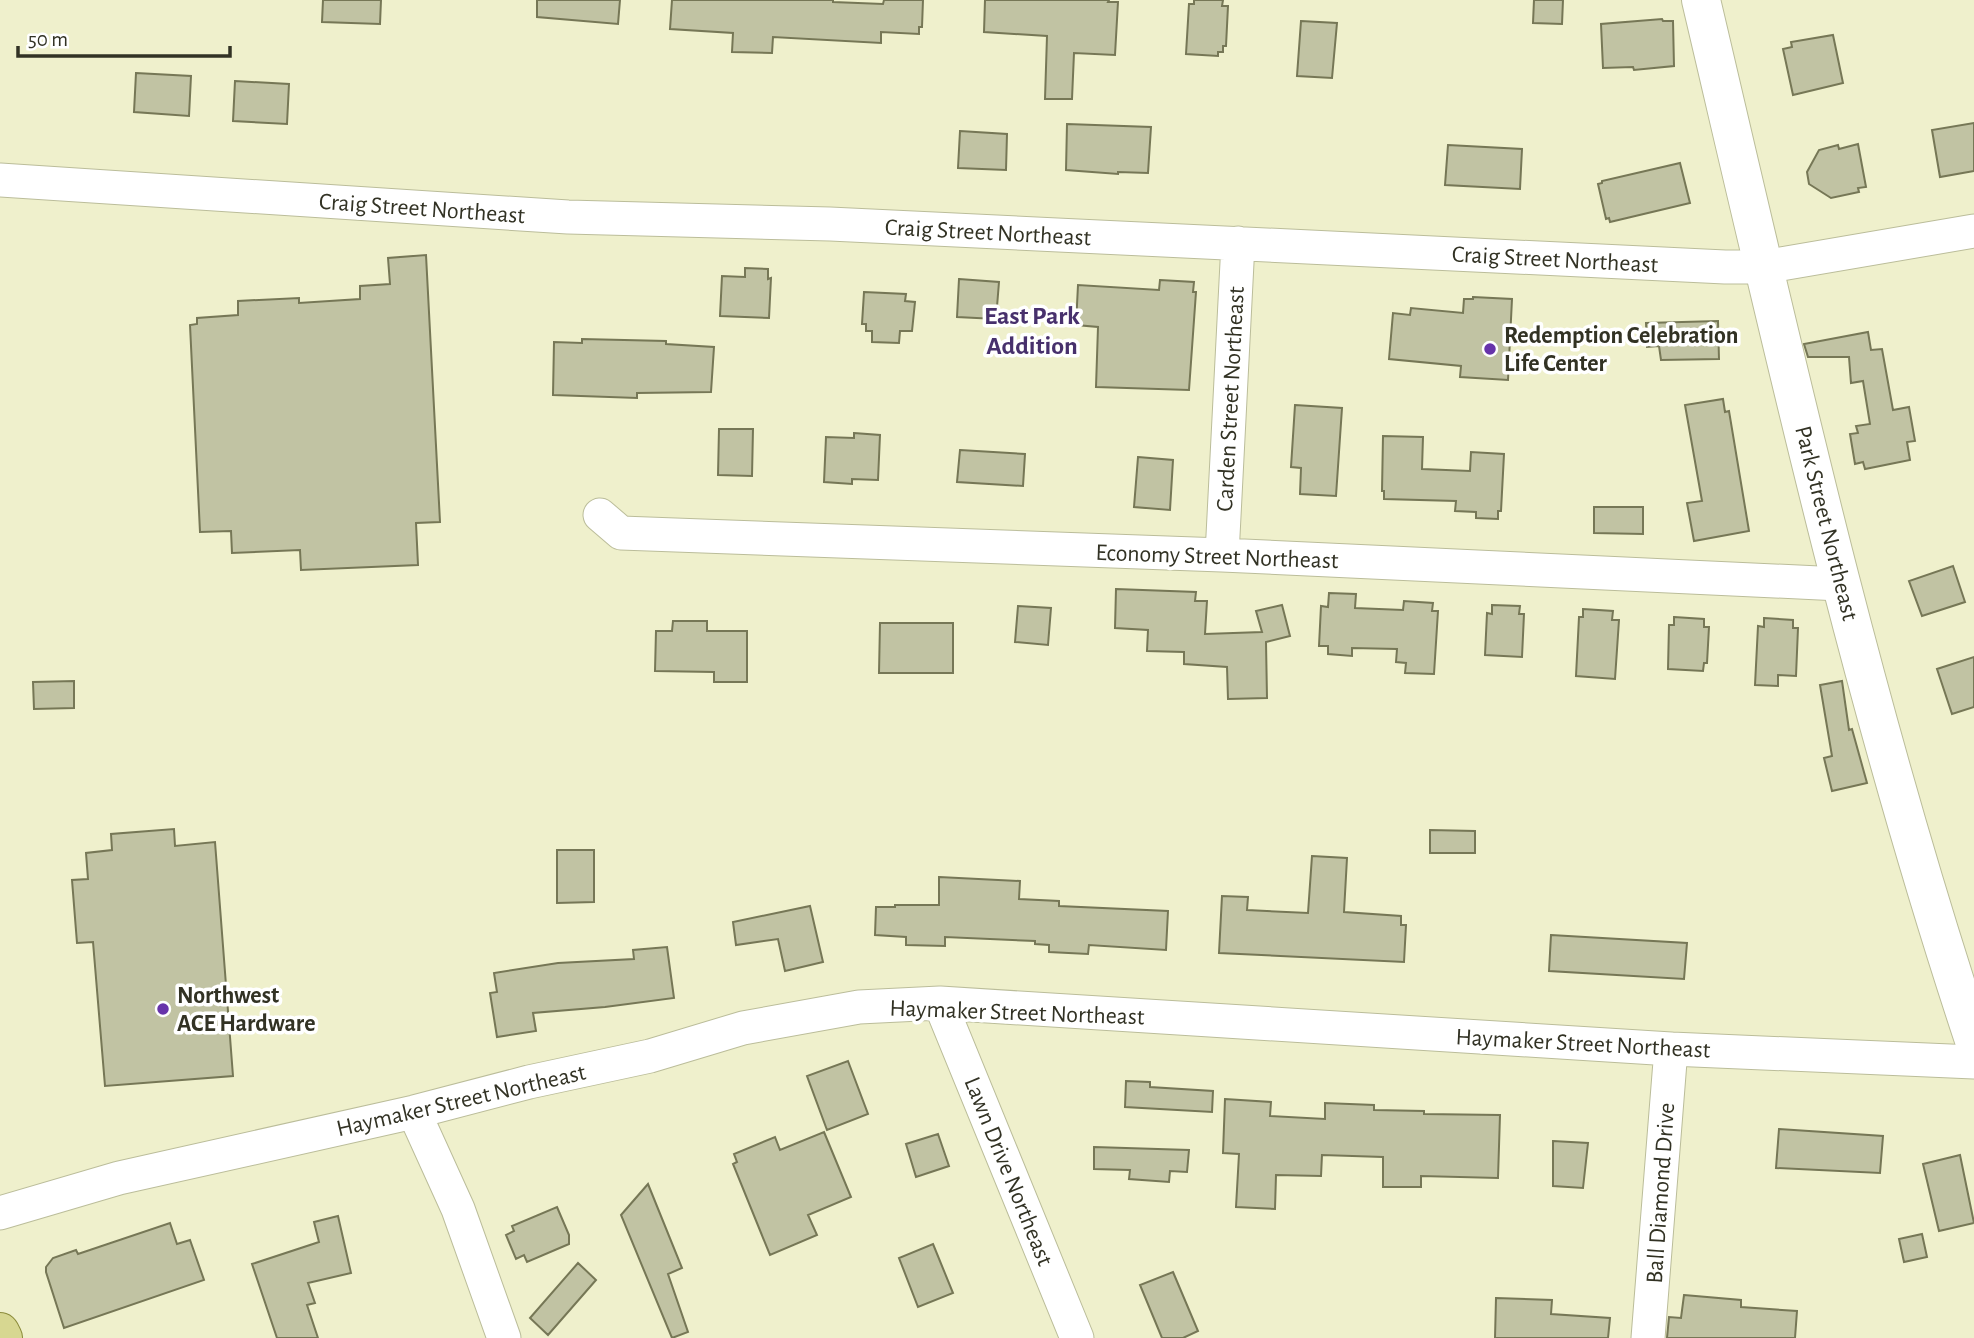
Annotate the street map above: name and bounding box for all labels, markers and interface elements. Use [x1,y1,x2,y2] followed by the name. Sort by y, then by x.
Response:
[18,14,229,58] scale bar
[28,29,68,50] text: 50 m
[318,190,526,228] street label: Craig Street Northeast
[884,216,1092,250] street label: Craig Street Northeast
[1451,243,1659,277] street label: Craig Street Northeast
[1213,286,1249,512] street label: Carden Street Northeast
[984,303,1080,359] district label: East Park Addition
[1504,324,1739,376] place label: Redemption Celebration Life Center
[1482,341,1498,357] marker: Redemption Celebration Life Center
[1790,423,1862,623] street label: Park Street Northeast
[1095,541,1339,573] street label: Economy Street Northeast
[177,984,315,1036] place label: Northwest ACE Hardware
[889,997,1145,1029] street label: Haymaker Street Northeast
[155,1001,171,1017] marker: Northwest ACE Hardware
[1455,1025,1711,1063] street label: Haymaker Street Northeast
[334,1061,589,1141] street label: Haymaker Street Northeast
[959,1074,1057,1269] street label: Lawn Drive Northeast
[1643,1102,1679,1284] street label: Ball Diamond Drive

